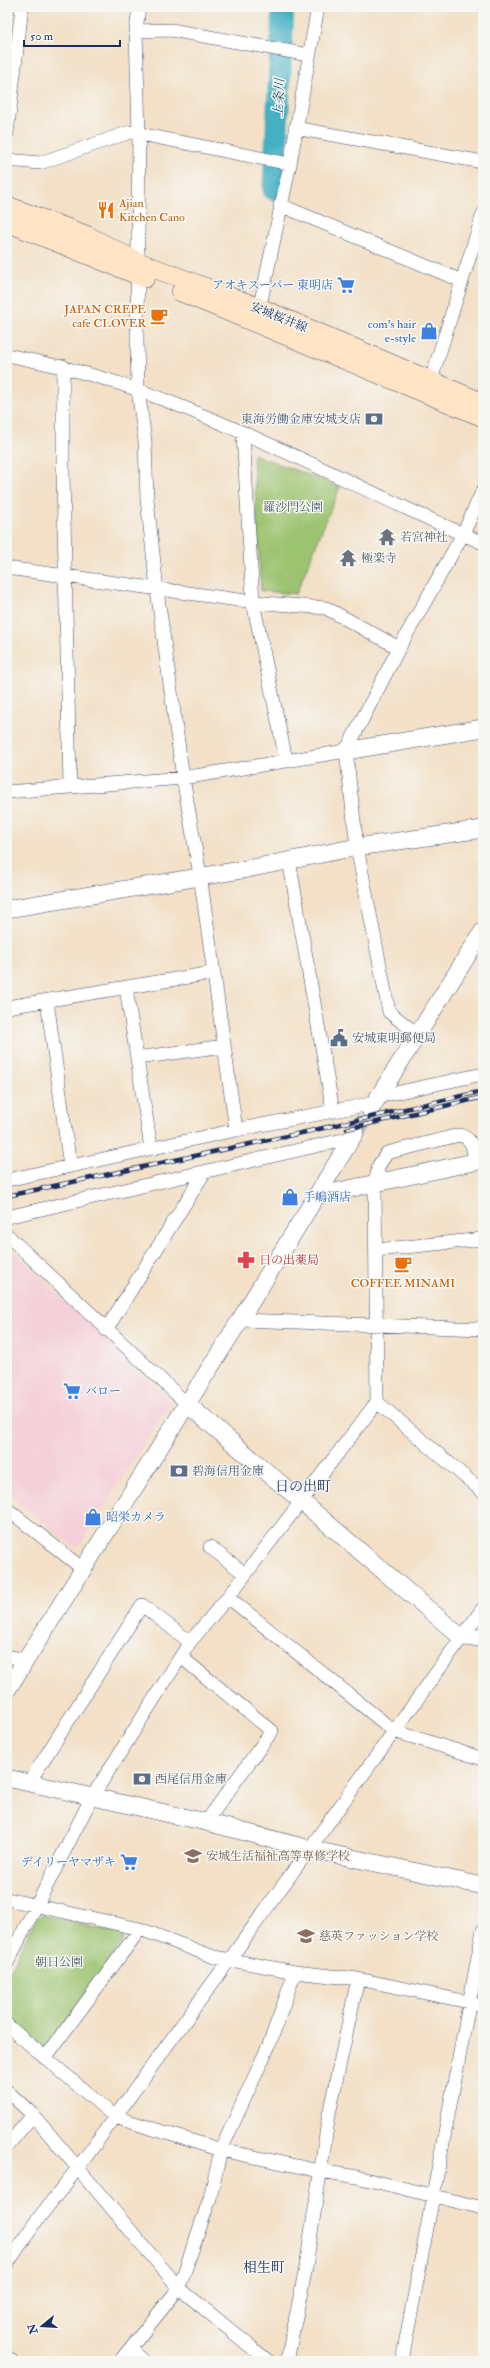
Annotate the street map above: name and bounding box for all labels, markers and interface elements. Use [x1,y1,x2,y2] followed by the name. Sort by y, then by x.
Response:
[24,22,120,48] scale bar
[30,29,54,44] text: 50 m
[270,76,288,118] water label: 上条川
[118,196,185,225] place label: Ajian Kitchen Cano
[96,200,116,220] restaurant icon: Ajian Kitchen Cano
[336,275,356,295] supermarket icon: アオキスーパー 東明店
[212,278,333,293] place label: アオキスーパー 東明店
[248,299,309,336] street label: 安城桜井線
[63,302,146,331] place label: JAPAN CREPE cafe CLOVER
[149,306,169,326] cafe icon: JAPAN CREPE cafe CLOVER
[368,317,417,346] place label: com's hair e-style
[419,321,439,341] shop icon: com's hair e-style
[364,409,384,429] bank icon: 東海労働金庫安城支店
[241,412,361,427] place label: 東海労働金庫安城支店
[263,500,323,515] park label: 羅沙門公園
[377,527,397,547] temple icon: 若宮神社
[400,530,448,545] place label: 若宮神社
[338,548,358,568] temple icon: 極楽寺
[361,551,397,566] place label: 極楽寺
[329,1028,349,1048] public building icon: 安城東明郵便局
[352,1031,436,1046] place label: 安城東明郵便局
[280,1187,300,1207] shop icon: 手嶋酒店
[303,1190,351,1205] place label: 手嶋酒店
[236,1250,256,1270] pharmacy icon: 日の出薬局
[259,1253,319,1268] place label: 日の出薬局
[393,1254,413,1274] cafe icon: COFFEE MINAMI
[351,1276,455,1291] place label: COFFEE MINAMI
[62,1381,82,1401] supermarket icon: バロー
[85,1384,121,1399] place label: バロー
[169,1461,189,1481] bank icon: 碧海信用金庫
[192,1464,264,1479] place label: 碧海信用金庫
[275,1478,331,1495] district label: 日の出町
[83,1507,103,1527] shop icon: 昭栄カメラ
[106,1510,166,1525] place label: 昭栄カメラ
[132,1769,152,1789] bank icon: 西尾信用金庫
[155,1772,227,1787] place label: 西尾信用金庫
[183,1846,203,1866] school or university icon: 安城生活福祉高等専修学校
[206,1849,350,1864] place label: 安城生活福祉高等専修学校
[119,1852,139,1872] supermarket icon: デイリーヤマザキ
[21,1855,116,1870] place label: デイリーヤマザキ
[296,1926,316,1946] school or university icon: 慈英ファッション学校
[319,1929,439,1944] place label: 慈英ファッション学校
[35,1955,83,1970] park label: 朝日公園
[243,2259,285,2276] district label: 相生町
[22,2306,62,2346] north arrow
[25,2321,41,2337] text: N

